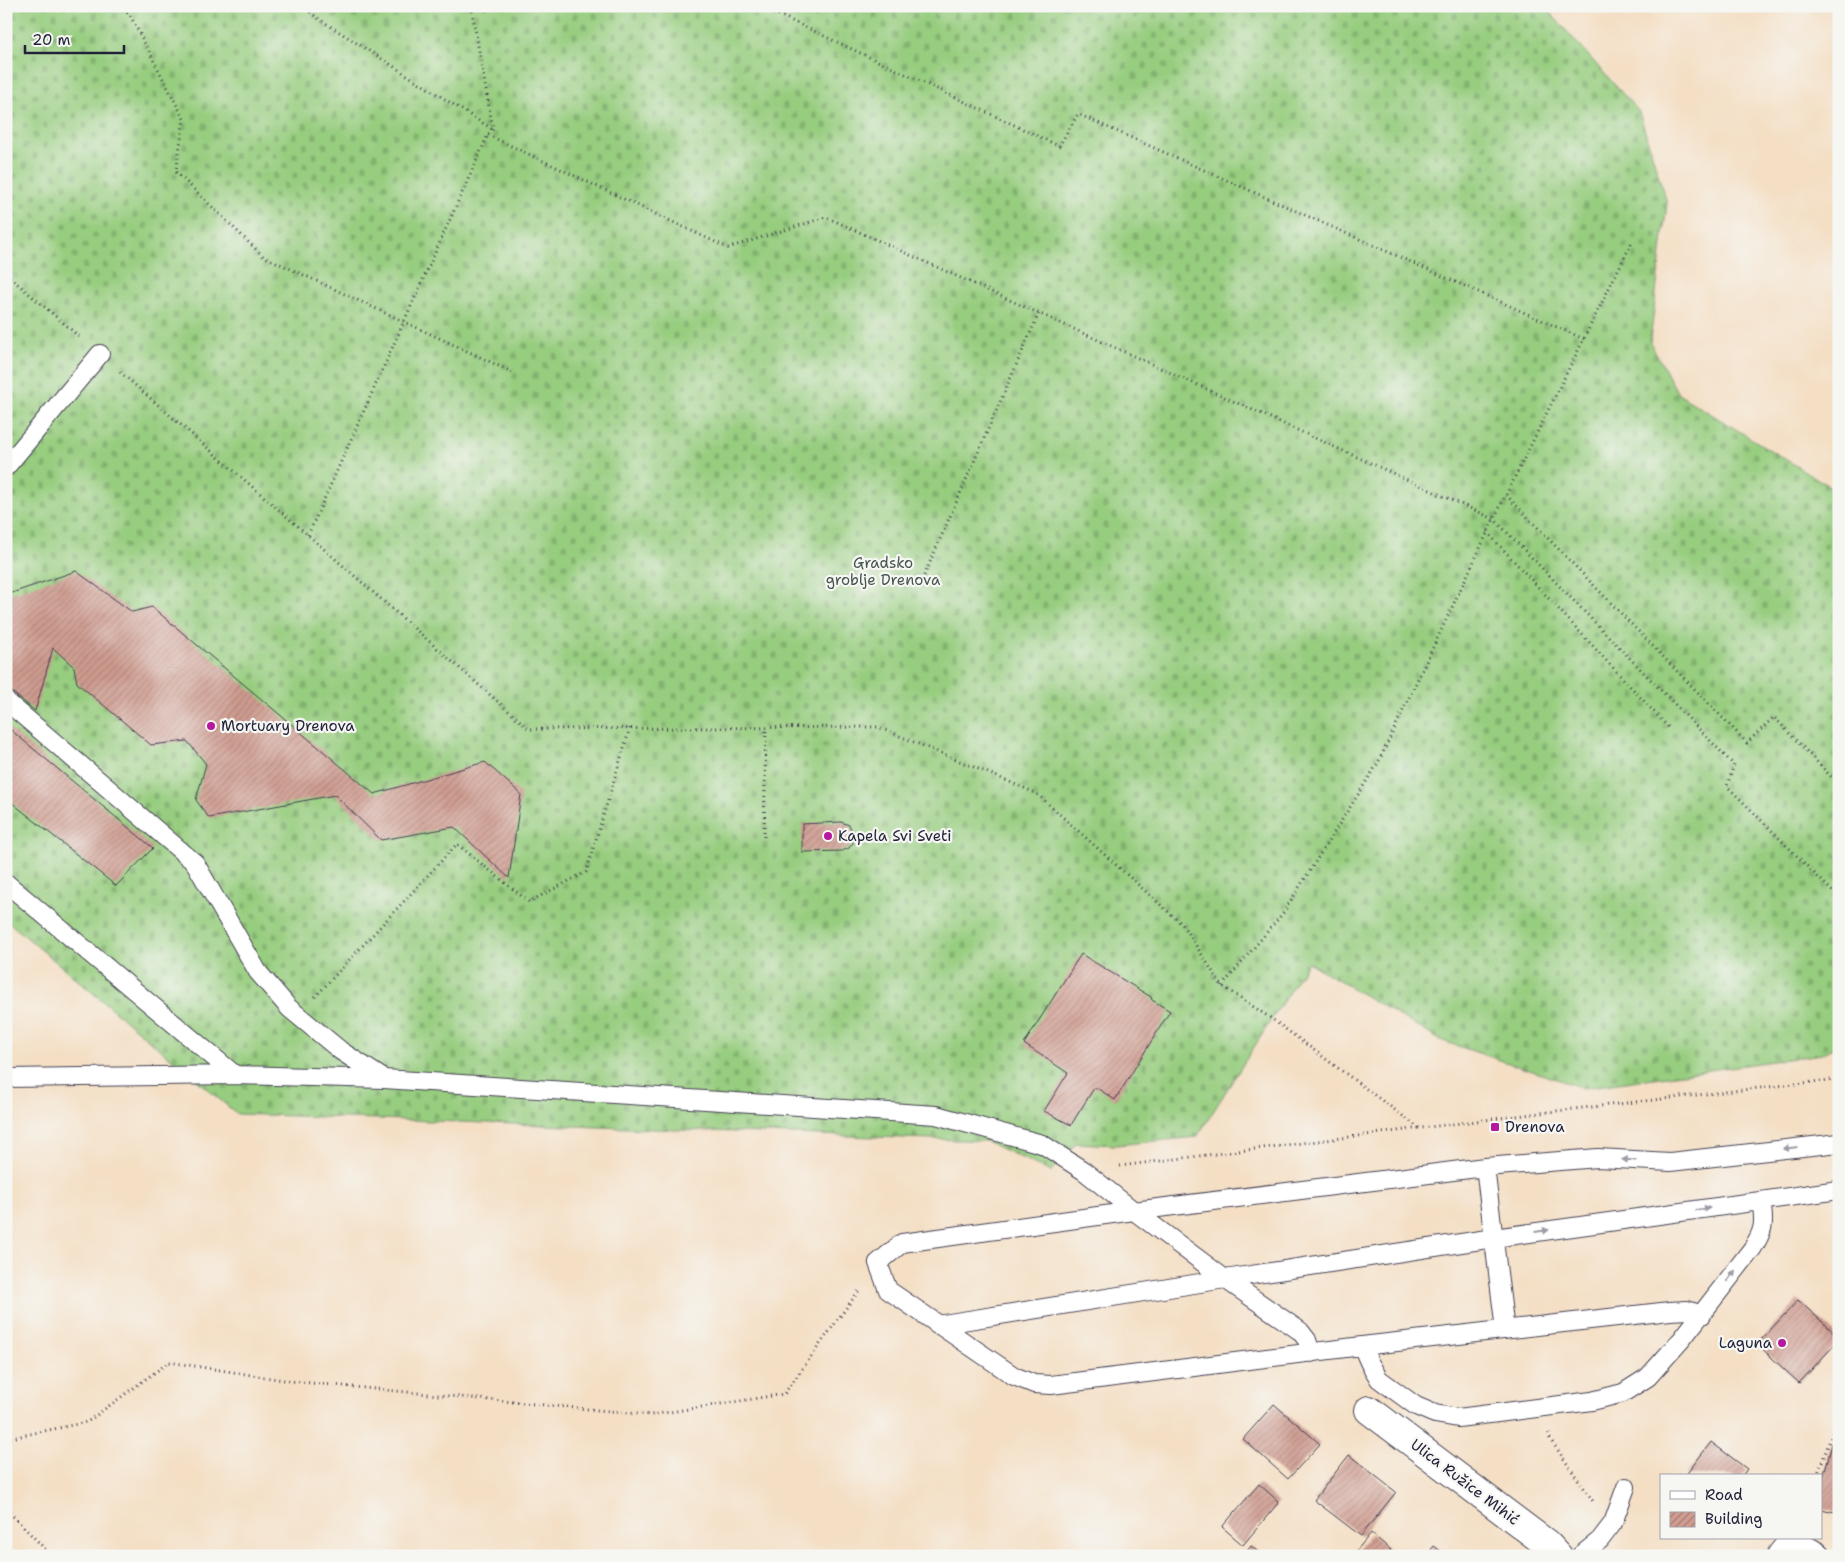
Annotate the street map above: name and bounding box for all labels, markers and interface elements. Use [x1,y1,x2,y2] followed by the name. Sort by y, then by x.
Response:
[25,22,124,54] scale bar
[32,30,71,50] text: 20 m
[826,553,941,590] park label: Gradsko groblje Drenova
[221,716,355,736] place label: Mortuary Drenova
[205,720,217,732] marker: Mortuary Drenova
[838,826,951,846] place label: Kapela Svi Sveti
[822,830,834,842] marker: Kapela Svi Sveti
[1505,1117,1565,1137] place label: Drenova
[1489,1121,1501,1133] marker: Drenova
[1782,1144,1798,1152] one-way arrow
[1620,1155,1636,1163] one-way arrow
[1696,1205,1712,1213] one-way arrow
[1535,1227,1551,1235] one-way arrow
[1726,1270,1737,1283] one-way arrow
[1719,1333,1773,1353] place label: Laguna
[1776,1337,1788,1349] marker: Laguna
[1407,1435,1523,1529] street label: Ulica Ružice Mihić
[1660,1474,1822,1540] legend
[1705,1485,1743,1505] text: Road
[1705,1509,1762,1529] text: Building

